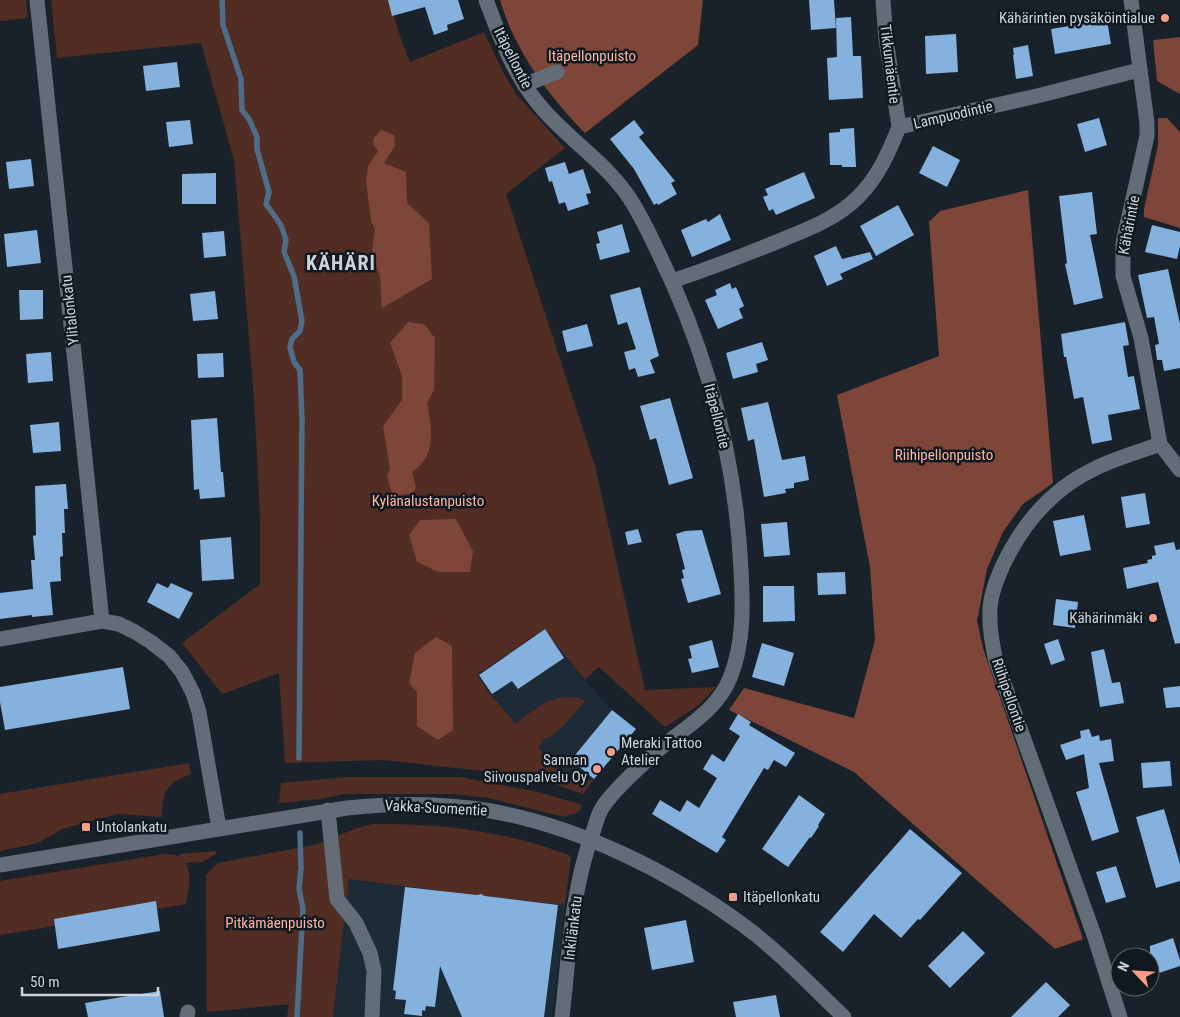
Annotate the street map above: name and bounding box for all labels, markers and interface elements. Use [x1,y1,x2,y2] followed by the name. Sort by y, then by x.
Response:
[999,9,1155,27] place label: Kähärintien pysäköintialue
[1159,12,1171,24] marker: Kähärintien pysäköintialue
[876,23,904,105] street label: Tikkumäentie
[490,24,536,92] street label: Itäpellontie
[548,47,636,65] park label: Itäpellonpuisto
[912,97,994,133] street label: Lampuodintie
[1114,194,1144,256] street label: Kähärintie
[306,251,376,275] district label: KÄHÄRI
[57,274,83,346] street label: Ylitalonkatu
[700,382,734,450] street label: Itäpellontie
[895,446,993,464] park label: Riihipellonpuisto
[372,492,484,510] park label: Kylänalustanpuisto
[1069,609,1143,627] place label: Kähärinmäki
[1147,612,1159,624] marker: Kähärinmäki
[988,656,1030,734] street label: Riihipellontie
[621,734,702,769] place label: Meraki Tattoo Atelier
[605,746,617,758] marker: Meraki Tattoo Atelier
[484,751,587,786] place label: Sannan Siivouspalvelu Oy
[591,763,603,775] marker: Sannan Siivouspalvelu Oy
[384,796,488,820] street label: Vakka-Suomentie
[96,818,167,836] place label: Untolankatu
[80,821,92,833] marker: Untolankatu
[743,888,820,906] place label: Itäpellonkatu
[727,891,739,903] marker: Itäpellonkatu
[560,895,586,961] street label: Inkilänkatu
[225,914,325,932] park label: Pitkämäenpuisto
[1110,947,1160,997] north arrow
[1114,959,1132,974] text: N
[22,964,159,996] scale bar
[30,973,60,991] text: 50 m

